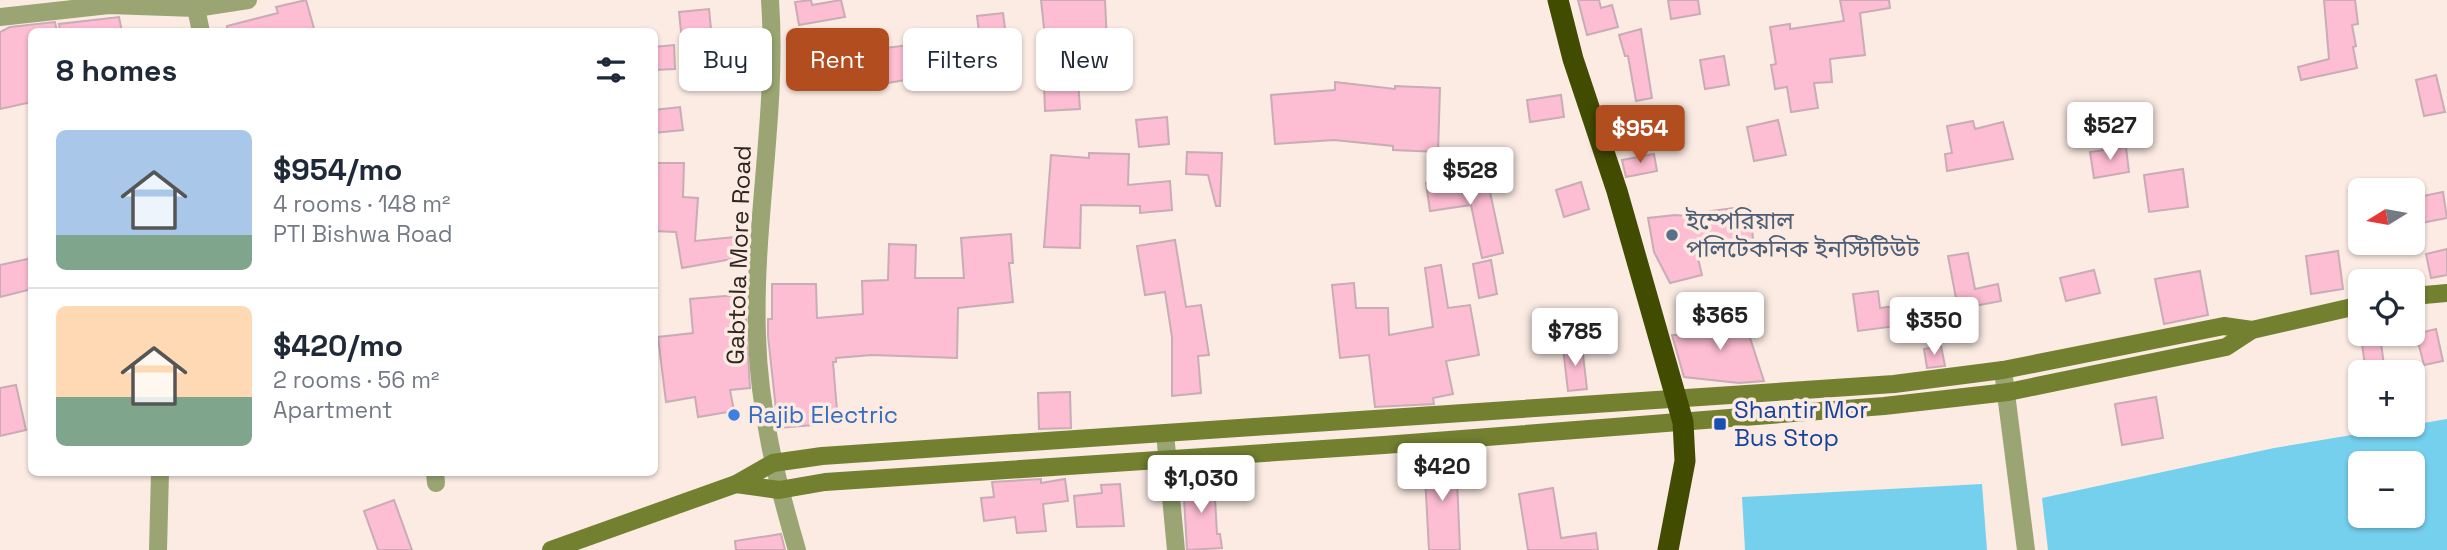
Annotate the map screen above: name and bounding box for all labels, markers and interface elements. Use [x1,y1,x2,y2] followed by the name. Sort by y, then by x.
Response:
[679,28,772,91] chip: Buy
[786,28,889,91] chip: Rent
[903,28,1022,91] chip: Filters
[1036,28,1133,91] chip: New
[56,51,177,90] text: 8 homes
[592,51,630,89] icon: filters
[2069,102,2151,162] pin: $527
[1599,106,1681,165] pin: $954
[2083,110,2137,140] text: $527
[1612,113,1668,143] text: $954
[719,145,758,365] street label: Gabtola More Road
[1429,148,1511,207] pin: $528
[273,150,402,189] text: $954/mo
[1442,155,1498,185] text: $528
[112,158,196,242] icon: home
[2348,178,2426,256] north arrow
[2348,178,2425,528] map controls
[273,189,450,219] text: 4 rooms · 148 m²
[1685,205,1921,264] place label: ইম্পেরিয়াল পলিটেকনিক ইনস্টিটিউট
[273,219,453,249] text: PTI Bishwa Road
[1664,227,1680,243] marker: ইম্পেরিয়াল পলিটেকনিক ইনস্টিটিউট
[2348,269,2425,346] button: locate
[1679,292,1761,352] pin: $365
[1893,298,1975,357] pin: $350
[1692,300,1748,330] text: $365
[1906,305,1962,335] text: $350
[1534,308,1616,368] pin: $785
[1548,316,1602,346] text: $785
[273,326,403,365] text: $420/mo
[112,334,196,418] icon: home
[2348,360,2425,437] button: +
[273,365,439,395] text: 2 rooms · 56 m²
[1734,394,1868,453] place label: Shantir Mor Bus Stop
[273,395,393,425] text: Apartment
[748,399,898,430] place label: Rajib Electric
[726,407,742,423] marker: Rajib Electric
[1712,416,1728,432] marker: Shantir Mor Bus Stop
[1401,444,1483,503] pin: $420
[1413,451,1471,481] text: $420
[2348,451,2425,528] button: −
[1144,456,1258,515] pin: $1,030
[1164,463,1238,493] text: $1,030

